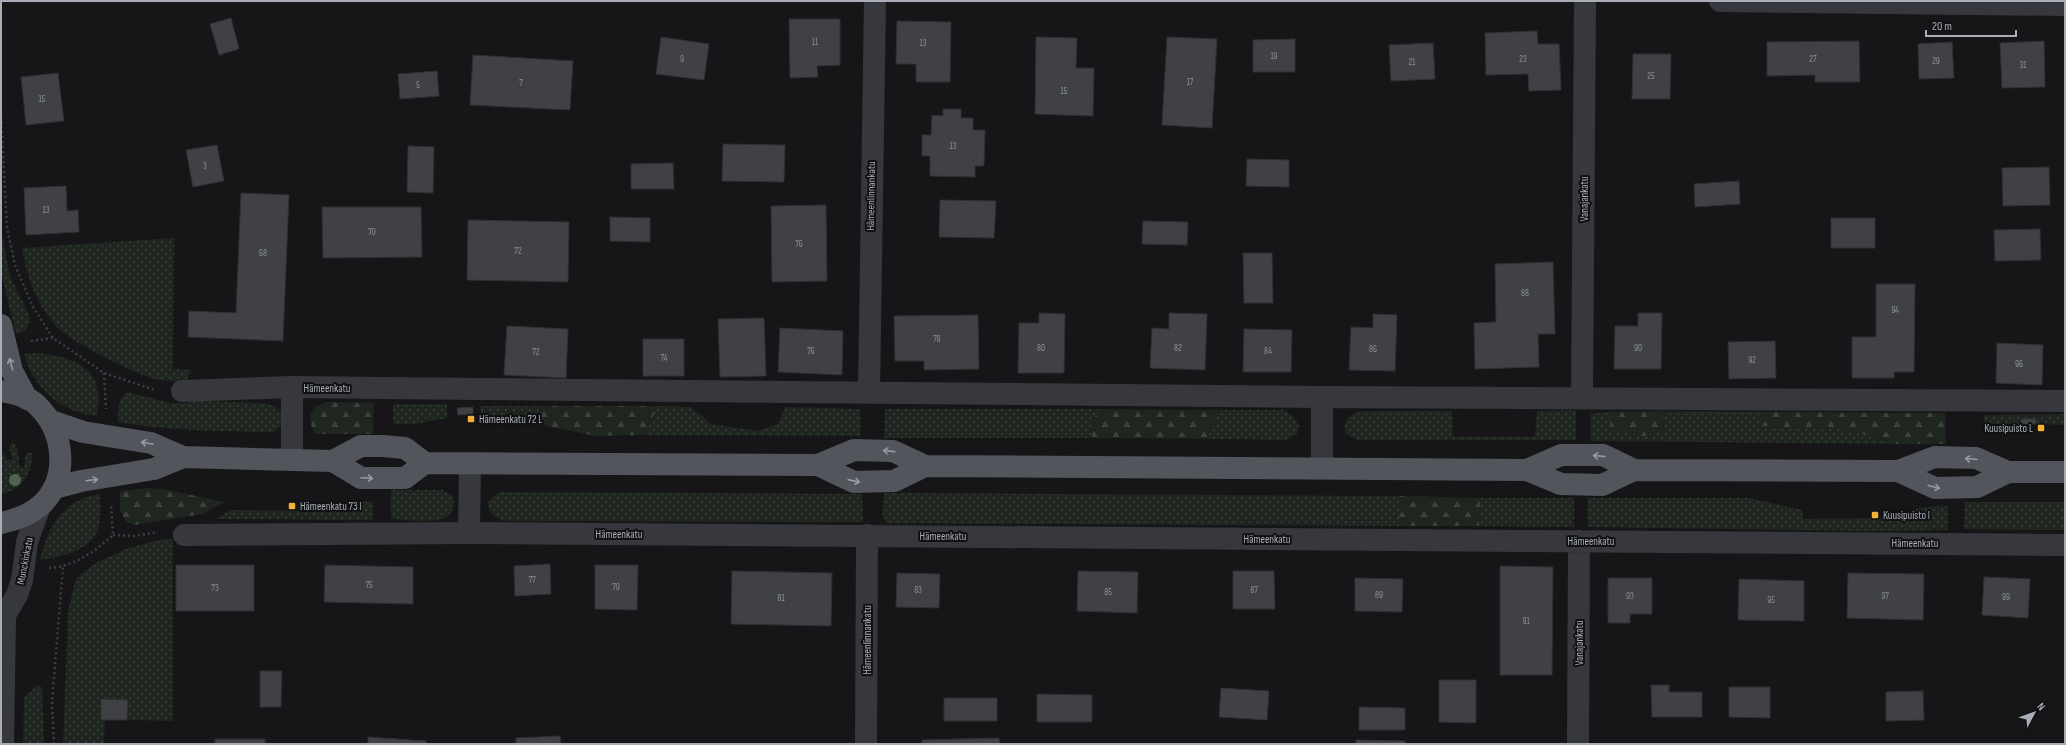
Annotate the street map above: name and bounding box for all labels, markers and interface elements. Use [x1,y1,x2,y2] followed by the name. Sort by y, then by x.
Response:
[1926,12,2016,38] scale bar
[1932,19,1952,34] text: 20 m
[812,37,819,48] house number: 11
[920,38,927,49] house number: 13
[1270,51,1278,62] house number: 19
[680,54,684,65] house number: 9
[1519,54,1527,65] house number: 23
[1809,54,1817,65] house number: 27
[1932,56,1940,67] house number: 29
[1409,57,1416,68] house number: 21
[2020,60,2027,71] house number: 31
[1647,71,1655,82] house number: 25
[1187,77,1194,88] house number: 17
[519,78,523,89] house number: 7
[416,80,420,91] house number: 5
[1061,86,1068,97] house number: 15
[39,94,46,105] house number: 15
[950,141,957,152] house number: 13
[203,161,207,172] house number: 3
[864,161,878,231] street label: Hämeenlinnankatu
[1578,176,1591,222] street label: Vanajankatu
[43,205,50,216] house number: 13
[368,227,376,238] house number: 70
[795,239,803,250] house number: 76
[514,246,522,257] house number: 72
[259,248,267,259] house number: 68
[1521,288,1529,299] house number: 88
[1891,305,1899,316] house number: 94
[933,334,941,345] house number: 78
[1037,343,1045,354] house number: 80
[1174,343,1182,354] house number: 82
[1634,343,1642,354] house number: 90
[1369,344,1377,355] house number: 86
[807,346,815,357] house number: 76
[1264,346,1272,357] house number: 84
[532,347,540,358] house number: 72
[661,353,668,364] house number: 74
[1748,355,1756,366] house number: 92
[6,357,14,370] one-way arrow
[2015,359,2023,370] house number: 96
[304,382,351,395] street label: Hämeenkatu
[479,413,542,426] place label: Hämeenkatu 72 L
[466,414,476,424] marker: Hämeenkatu 72 L
[1984,422,2033,435] place label: Kuusipuisto L
[2036,423,2046,433] marker: Kuusipuisto L
[141,439,154,447] one-way arrow
[883,447,896,455] one-way arrow
[1593,452,1606,459] one-way arrow
[1965,455,1978,462] one-way arrow
[360,474,373,481] one-way arrow
[85,476,98,483] one-way arrow
[847,477,860,485] one-way arrow
[1927,483,1940,491] one-way arrow
[300,500,362,513] place label: Hämeenkatu 73 I
[287,501,297,511] marker: Hämeenkatu 73 I
[1883,509,1930,522] place label: Kuusipuisto I
[1870,510,1880,520] marker: Kuusipuisto I
[596,528,643,541] street label: Hämeenkatu
[920,530,967,543] street label: Hämeenkatu
[1244,533,1291,546] street label: Hämeenkatu
[1568,535,1615,548] street label: Hämeenkatu
[14,536,36,586] street label: Munckinkatu
[1892,537,1939,550] street label: Hämeenkatu
[528,575,536,586] house number: 77
[365,580,373,591] house number: 75
[612,582,620,593] house number: 79
[211,583,219,594] house number: 73
[914,585,922,596] house number: 83
[1250,585,1258,596] house number: 87
[1104,587,1112,598] house number: 85
[1375,590,1383,601] house number: 89
[1626,591,1634,602] house number: 93
[1881,591,1889,602] house number: 97
[2002,592,2010,603] house number: 99
[777,593,785,604] house number: 81
[1767,595,1775,606] house number: 95
[861,605,874,675] street label: Hämeenlinnankatu
[1522,616,1530,627] house number: 91
[1573,620,1586,666] street label: Vanajankatu
[2014,693,2054,733] north arrow
[2034,700,2048,713] text: N

